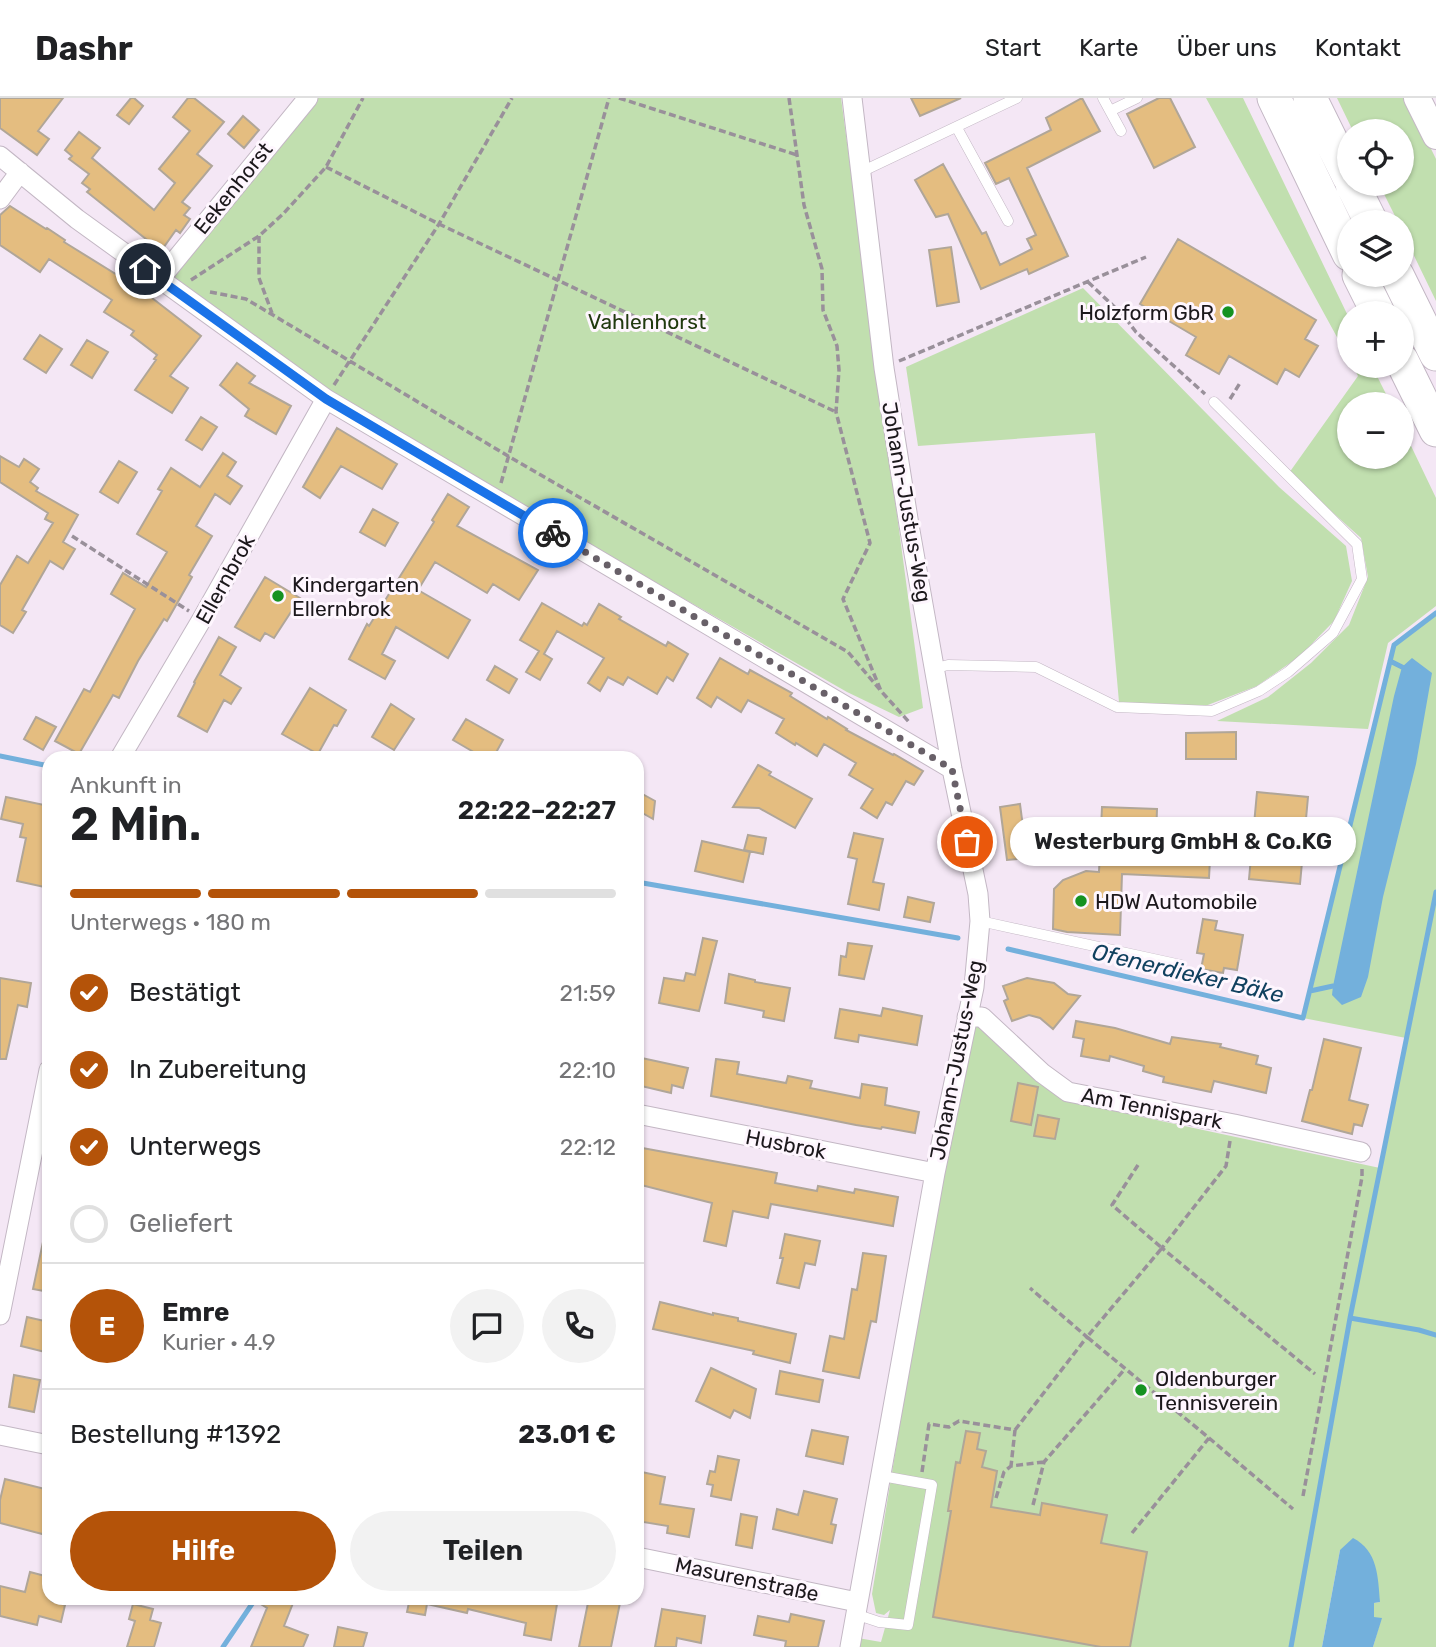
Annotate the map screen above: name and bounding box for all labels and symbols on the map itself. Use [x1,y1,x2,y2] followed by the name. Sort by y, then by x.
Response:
[188,137,278,239] street label: Eekenhorst
[115,239,175,299] pin
[1079,300,1214,325] place label: Holzform GbR
[1220,304,1236,320] marker: Holzform GbR
[588,309,706,334] park label: Vahlenhorst
[877,400,937,604] street label: Johann-Justus-Weg
[518,498,588,568] courier
[190,530,260,628] street label: Ellernbrok
[292,572,419,621] place label: Kindergarten Ellernbrok
[270,588,286,604] marker: Kindergarten Ellernbrok
[937,812,997,872] pin
[1009,818,1356,866] callout: Westerburg GmbH & Co.KG
[1095,889,1257,914] place label: HDW Automobile
[1073,893,1089,909] marker: HDW Automobile
[1089,937,1287,1009] water label: Ofenerdieker Bäke
[924,958,988,1162] street label: Johann-Justus-Weg
[1079,1082,1225,1134] street label: Am Tennispark
[744,1124,829,1164] street label: Husbrok
[1155,1366,1278,1415] place label: Oldenburger Tennisverein
[1133,1382,1149,1398] marker: Oldenburger Tennisverein
[673,1552,821,1606] street label: Masurenstraße

